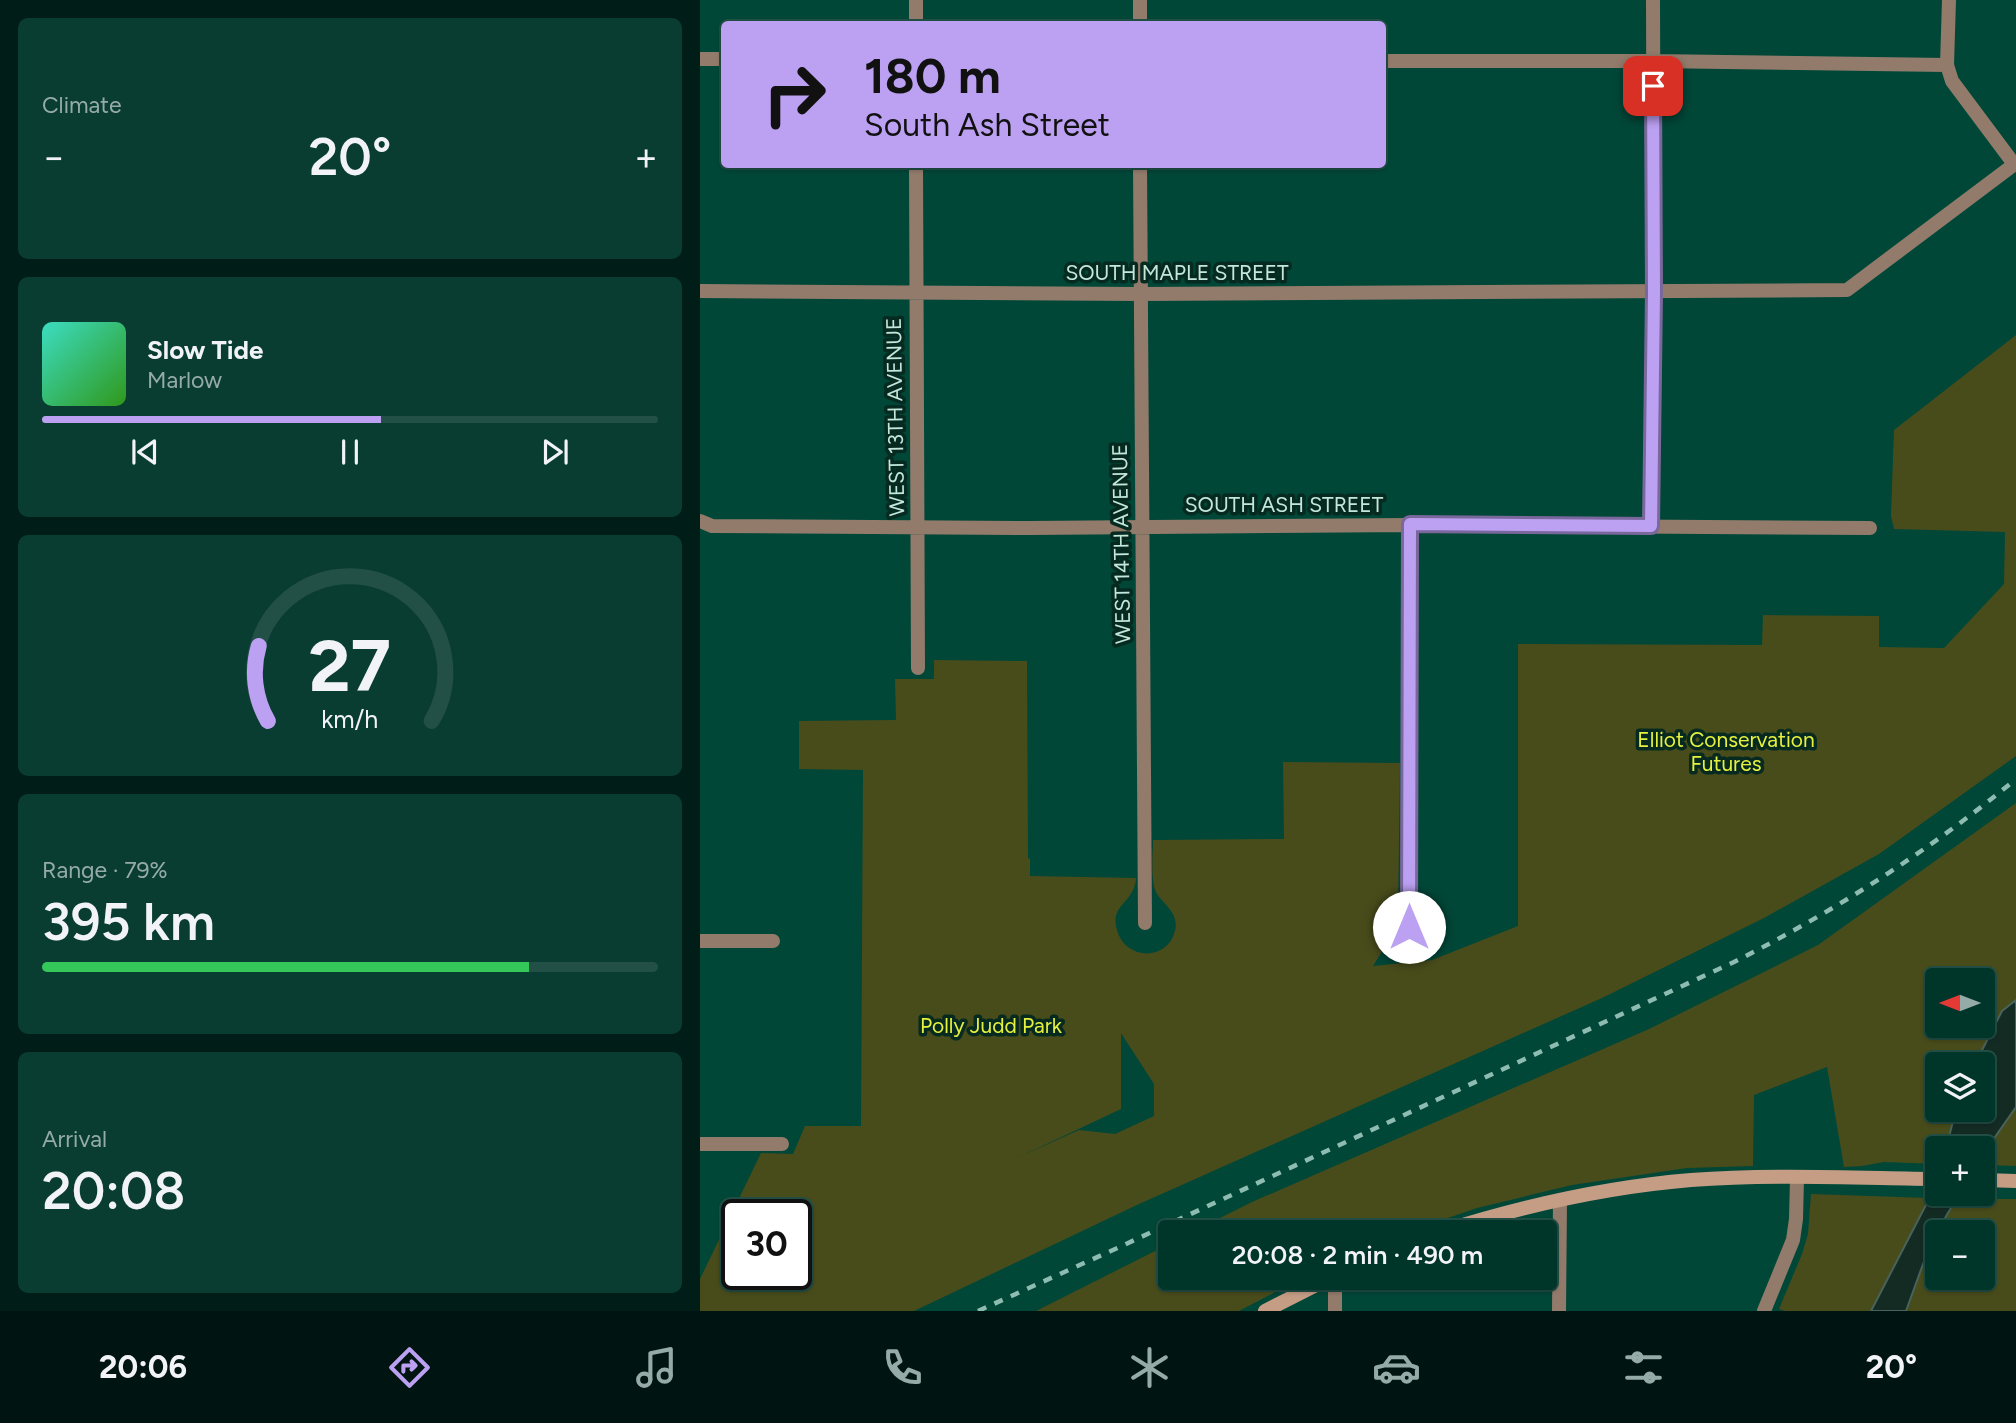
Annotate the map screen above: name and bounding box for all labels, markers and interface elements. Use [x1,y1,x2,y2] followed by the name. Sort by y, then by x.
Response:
[864,46,1001,105] text: 180 m
[749,49,840,140] icon: right
[1623,56,1683,116] pin
[1634,67,1672,105] icon: arrive
[42,91,121,119] text: Climate
[864,106,1110,144] text: South Ash Street
[309,126,391,188] text: 20°
[42,134,66,180] text: −
[634,134,658,180] text: +
[1065,260,1289,285] street label: SOUTH MAPLE STREET
[881,317,909,517] street label: WEST 13TH AVENUE
[147,334,263,366] text: Slow Tide
[147,366,222,394] text: Marlow
[126,433,164,471] icon: previous
[331,433,369,471] icon: pause
[536,433,574,471] icon: next
[1107,444,1135,644] street label: WEST 14TH AVENUE
[1185,492,1384,517] street label: SOUTH ASH STREET
[309,623,391,710] text: 27
[321,704,379,734] text: km/h
[1637,727,1815,776] park label: Elliot Conservation Futures
[42,856,168,884] text: Range · 79%
[1372,890,1446,964] position arrow
[42,891,215,953] text: 395 km
[1925,968,1995,1038] north arrow
[1925,968,1995,1290] map controls
[920,1013,1063,1038] park label: Polly Judd Park
[1925,1052,1995,1122] button: layers
[42,1125,107,1153] text: Arrival
[1925,1136,1995,1206] button: +
[42,1160,185,1222] text: 20:08
[721,1199,812,1290] speed limit sign: 30
[1925,1220,1995,1290] button: −
[1232,1239,1483,1271] text: 20:08 · 2 min · 490 m
[385,1343,434,1392] icon: directions
[632,1343,681,1392] icon: music
[878,1343,927,1392] icon: phone
[1125,1343,1174,1392] icon: climate
[1372,1343,1421,1392] icon: car
[1619,1343,1668,1392] icon: filters
[99,1348,187,1386] text: 20:06
[1866,1348,1917,1386] text: 20°

